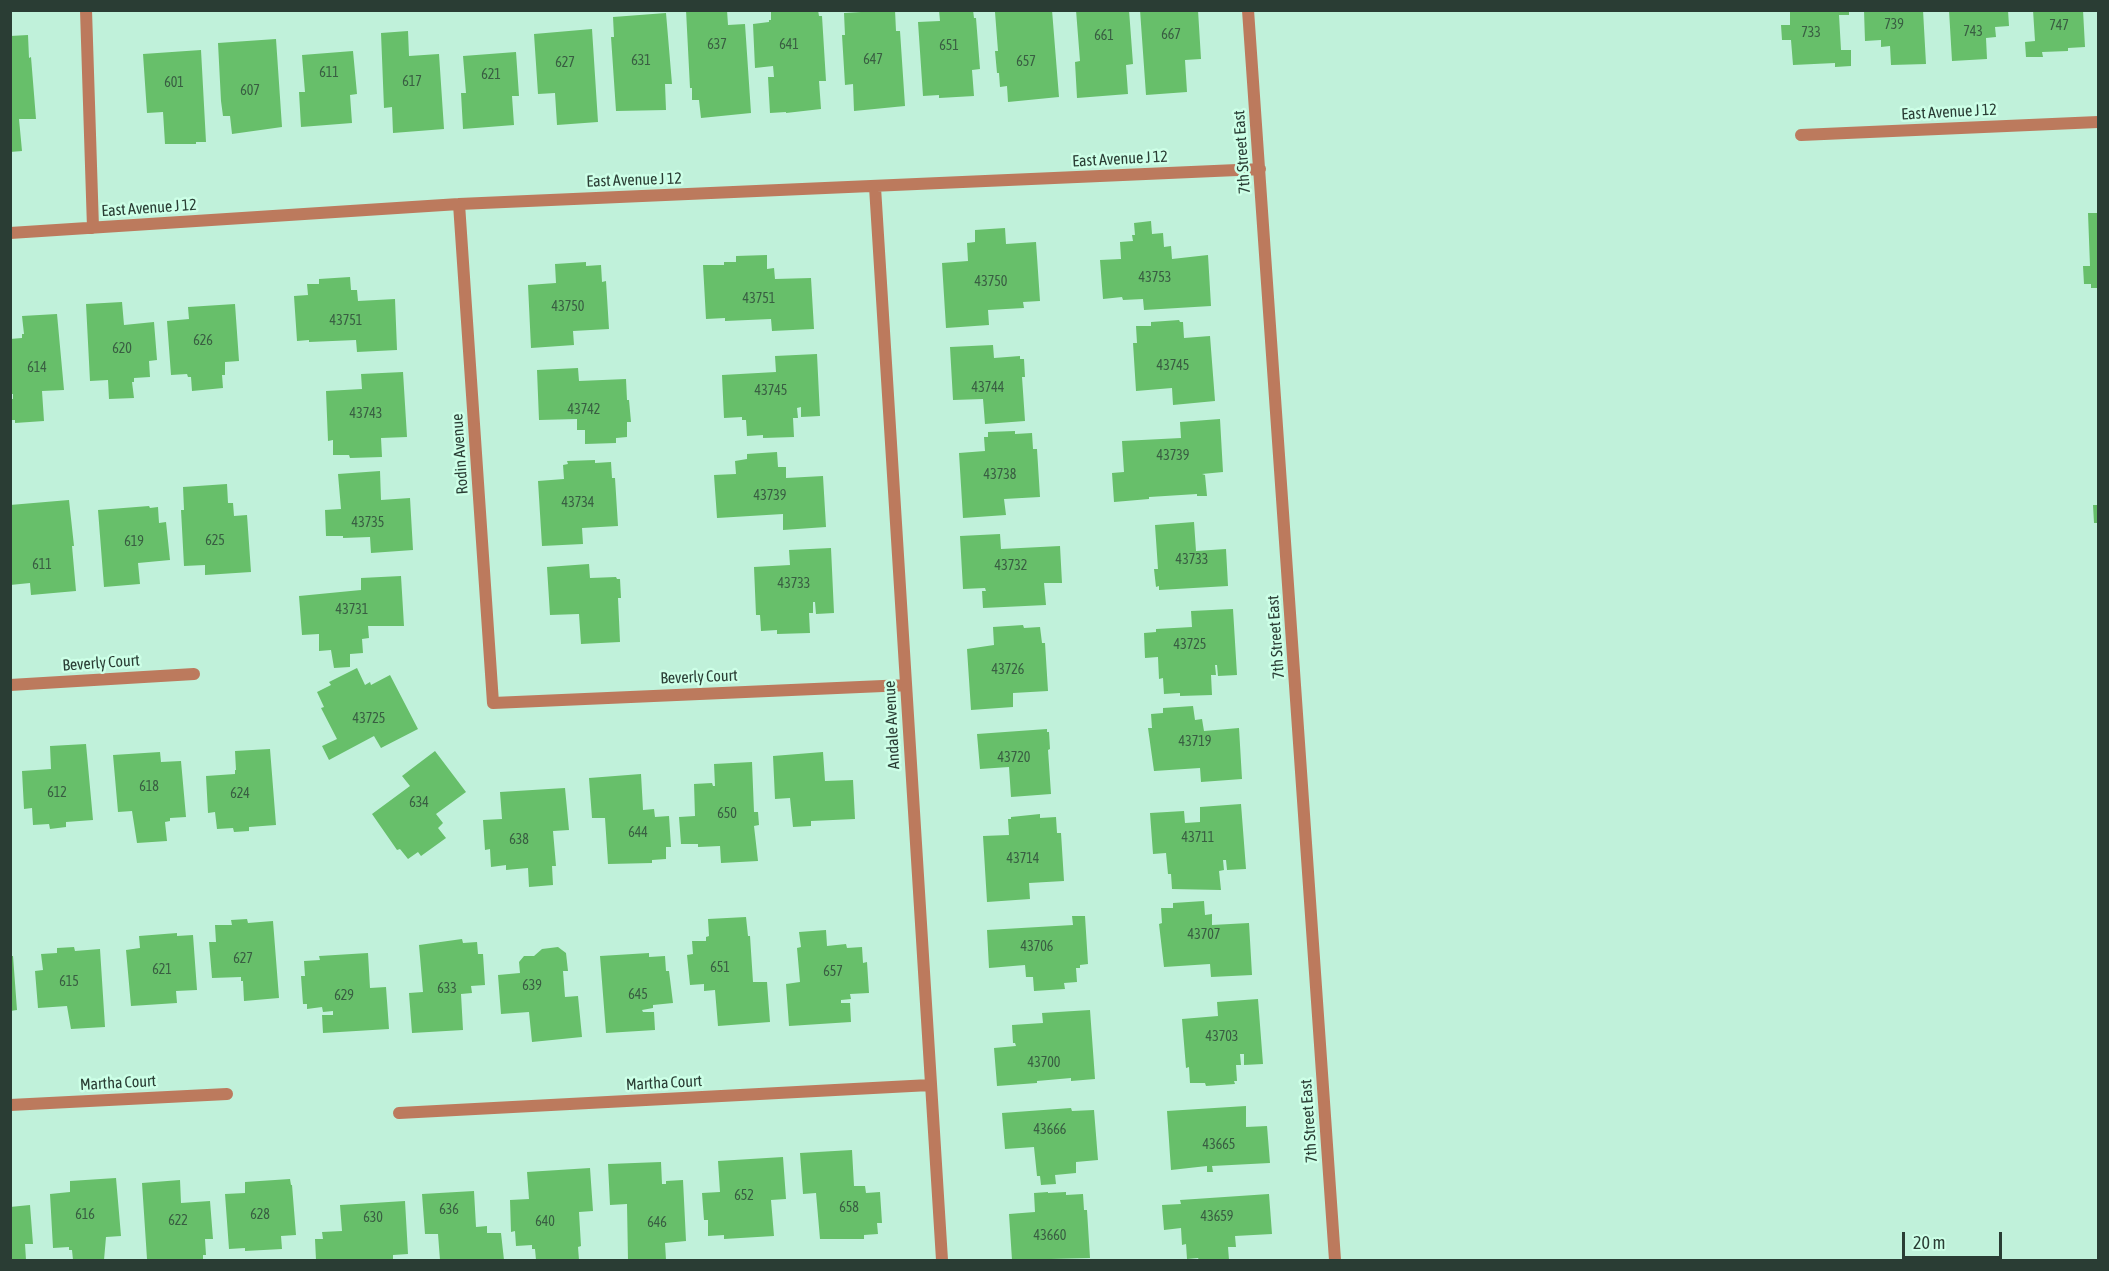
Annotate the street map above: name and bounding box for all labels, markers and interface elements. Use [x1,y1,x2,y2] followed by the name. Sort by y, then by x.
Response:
[1884,17,1904,33] house number: 739
[2049,18,2069,34] house number: 747
[1963,24,1983,40] house number: 743
[1801,25,1821,41] house number: 733
[1161,27,1181,43] house number: 667
[1094,28,1114,44] house number: 661
[707,37,727,53] house number: 637
[779,37,799,53] house number: 641
[939,38,959,54] house number: 651
[863,52,883,68] house number: 647
[631,53,651,69] house number: 631
[1016,54,1036,70] house number: 657
[555,55,575,71] house number: 627
[319,65,339,81] house number: 611
[481,67,501,83] house number: 621
[402,74,422,90] house number: 617
[164,75,184,91] house number: 601
[240,83,260,99] house number: 607
[1901,100,1997,124] street label: East Avenue J 12
[1229,109,1255,195] street label: 7th Street East
[1072,147,1168,171] street label: East Avenue J 12
[586,169,682,191] street label: East Avenue J 12
[101,195,197,221] street label: East Avenue J 12
[1139,270,1171,286] house number: 43753
[975,274,1007,290] house number: 43750
[743,291,775,307] house number: 43751
[552,299,584,315] house number: 43750
[330,313,362,329] house number: 43751
[193,333,213,349] house number: 626
[112,341,132,357] house number: 620
[1157,358,1189,374] house number: 43745
[27,360,47,376] house number: 614
[972,380,1004,396] house number: 43744
[755,383,787,399] house number: 43745
[568,402,600,418] house number: 43742
[350,406,382,422] house number: 43743
[448,413,472,495] street label: Rodin Avenue
[1157,448,1189,464] house number: 43739
[984,467,1016,483] house number: 43738
[754,488,786,504] house number: 43739
[562,495,594,511] house number: 43734
[352,515,384,531] house number: 43735
[205,533,225,549] house number: 625
[124,534,144,550] house number: 619
[1176,552,1208,568] house number: 43733
[32,557,52,573] house number: 611
[995,558,1027,574] house number: 43732
[778,576,810,592] house number: 43733
[1263,594,1289,680] street label: 7th Street East
[336,602,368,618] house number: 43731
[1174,637,1206,653] house number: 43725
[62,651,140,675] street label: Beverly Court
[992,662,1024,678] house number: 43726
[660,666,738,688] street label: Beverly Court
[880,680,904,770] street label: Andale Avenue
[353,711,385,727] house number: 43725
[1179,734,1211,750] house number: 43719
[998,750,1030,766] house number: 43720
[139,779,159,795] house number: 618
[47,785,67,801] house number: 612
[230,786,250,802] house number: 624
[409,795,429,811] house number: 634
[717,806,737,822] house number: 650
[628,825,648,841] house number: 644
[1182,830,1214,846] house number: 43711
[509,832,529,848] house number: 638
[1007,851,1039,867] house number: 43714
[1188,927,1220,943] house number: 43707
[1021,939,1053,955] house number: 43706
[233,951,253,967] house number: 627
[710,960,730,976] house number: 651
[152,962,172,978] house number: 621
[823,964,843,980] house number: 657
[59,974,79,990] house number: 615
[522,978,542,994] house number: 639
[437,981,457,997] house number: 633
[628,987,648,1003] house number: 645
[334,988,354,1004] house number: 629
[1206,1029,1238,1045] house number: 43703
[1028,1055,1060,1071] house number: 43700
[79,1071,157,1095] street label: Martha Court
[625,1071,703,1095] street label: Martha Court
[1296,1078,1322,1164] street label: 7th Street East
[1034,1122,1066,1138] house number: 43666
[1203,1137,1235,1153] house number: 43665
[734,1188,754,1204] house number: 652
[839,1200,859,1216] house number: 658
[439,1202,459,1218] house number: 636
[75,1207,95,1223] house number: 616
[250,1207,270,1223] house number: 628
[1201,1209,1233,1225] house number: 43659
[363,1210,383,1226] house number: 630
[168,1213,188,1229] house number: 622
[535,1214,555,1230] house number: 640
[647,1215,667,1231] house number: 646
[1905,1220,2006,1258] scale bar
[1034,1228,1066,1244] house number: 43660
[1913,1232,1945,1253] text: 20 m

